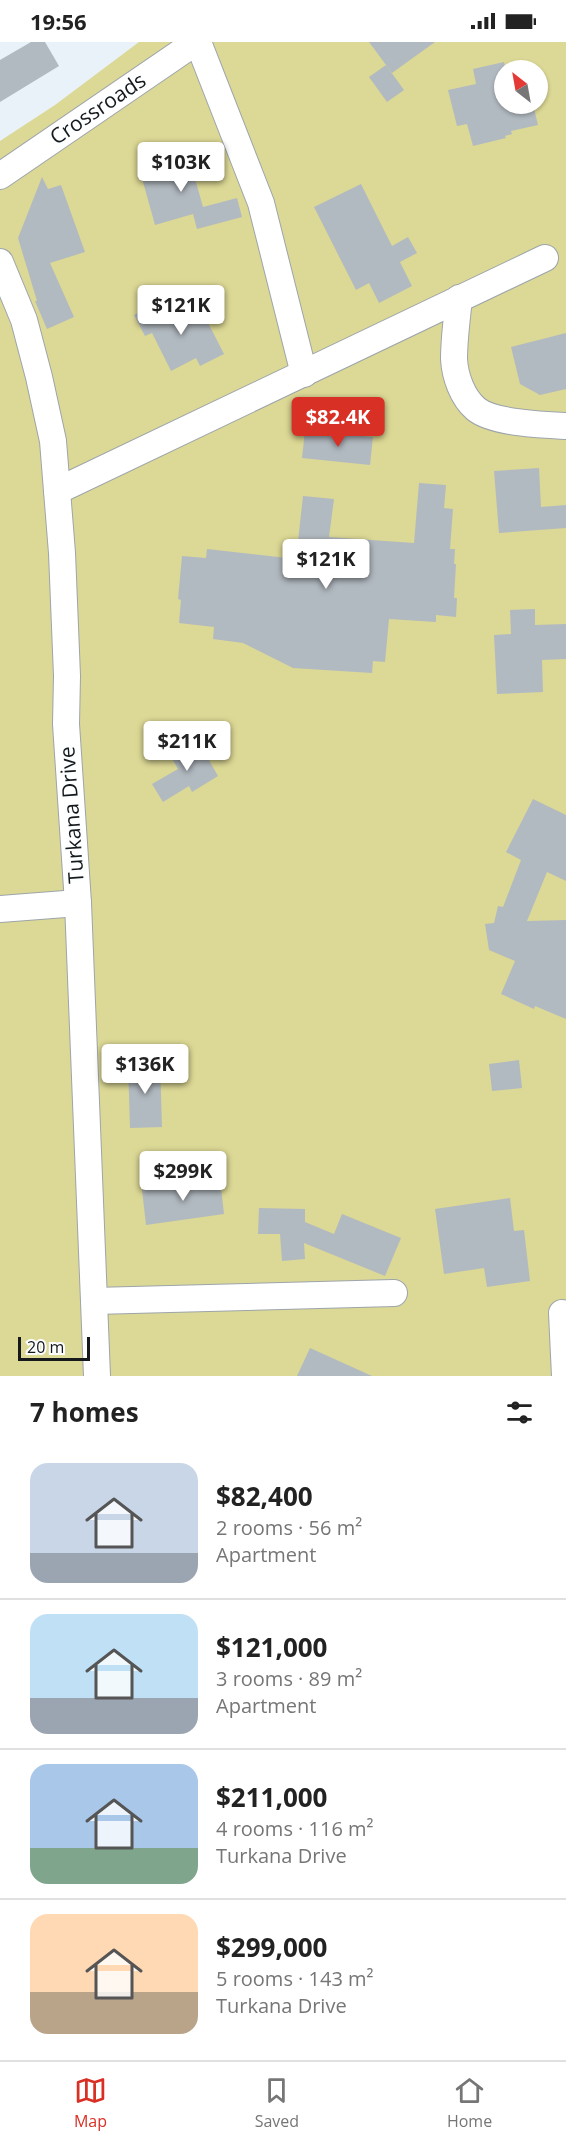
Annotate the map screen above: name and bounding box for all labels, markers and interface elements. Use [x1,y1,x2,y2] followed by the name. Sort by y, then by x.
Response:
[30,6,87,36] text: 19:56
[494,60,548,114] north arrow
[494,60,548,114] map controls
[44,66,151,151] street label: Crossroads
[139,142,223,193] pin: $103K
[151,148,211,175] text: $103K
[139,285,223,336] pin: $121K
[151,291,211,318] text: $121K
[289,397,387,448] pin: $82.4K
[306,403,370,430] text: $82.4K
[284,539,368,590] pin: $121K
[296,545,356,572] text: $121K
[145,721,229,772] pin: $211K
[157,727,217,754] text: $211K
[52,746,90,884] street label: Turkana Drive
[103,1044,187,1095] pin: $136K
[115,1050,175,1077] text: $136K
[141,1151,225,1202] pin: $299K
[153,1157,213,1184] text: $299K
[18,1334,90,1362] scale bar
[27,1336,64,1358] text: 20 m
[30,1394,139,1430] text: 7 homes
[503,1396,536,1429] icon: filters
[216,1478,313,1514] text: $82,400
[78,1487,150,1559] icon: home
[216,1514,362,1541] text: 2 rooms · 56 m²
[216,1541,316,1568] text: Apartment
[216,1629,327,1665] text: $121,000
[78,1638,150,1710] icon: home
[216,1665,362,1692] text: 3 rooms · 89 m²
[216,1692,316,1719] text: Apartment
[216,1779,327,1815] text: $211,000
[78,1788,150,1860] icon: home
[216,1815,374,1842] text: 4 rooms · 116 m²
[216,1842,347,1869] text: Turkana Drive
[216,1929,327,1965] text: $299,000
[78,1938,150,2010] icon: home
[216,1965,374,1992] text: 5 rooms · 143 m²
[216,1992,347,2019] text: Turkana Drive
[74,2074,107,2132] tab: Map
[255,2074,299,2132] tab: Saved
[447,2074,492,2132] tab: Home

